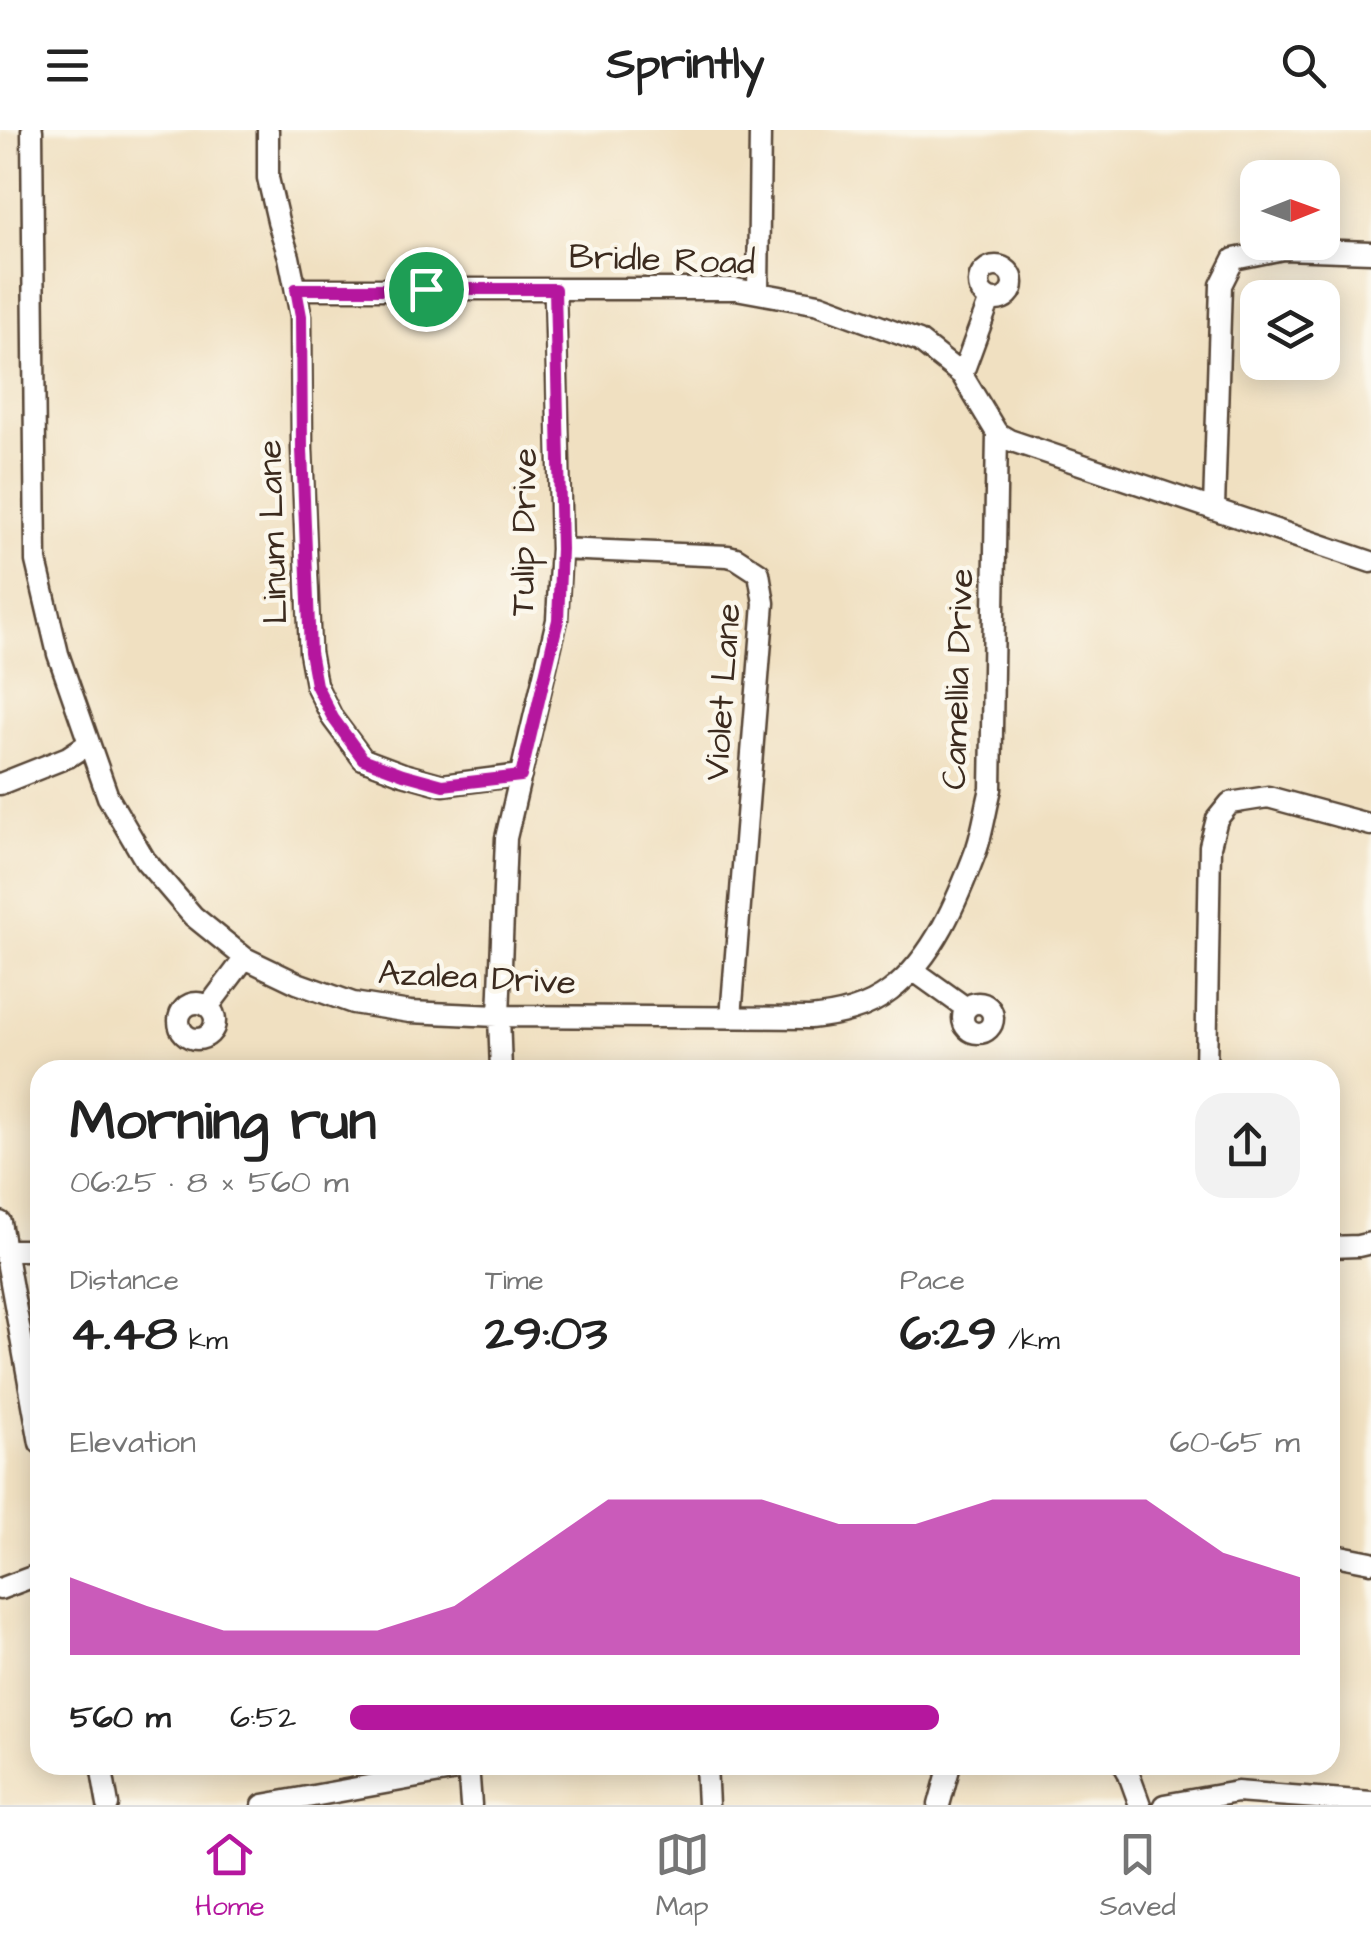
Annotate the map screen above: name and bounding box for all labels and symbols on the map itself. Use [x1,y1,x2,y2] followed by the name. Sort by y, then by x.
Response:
[1240,160,1340,260] north arrow
[568,232,756,288] street label: Bridle Road
[384,247,469,332] pin
[245,439,301,625] street label: Linum Lane
[498,447,550,617] street label: Tulip Drive
[930,568,986,790] street label: Camellia Drive
[692,601,754,783] street label: Violet Lane
[377,948,577,1008] street label: Azalea Drive

